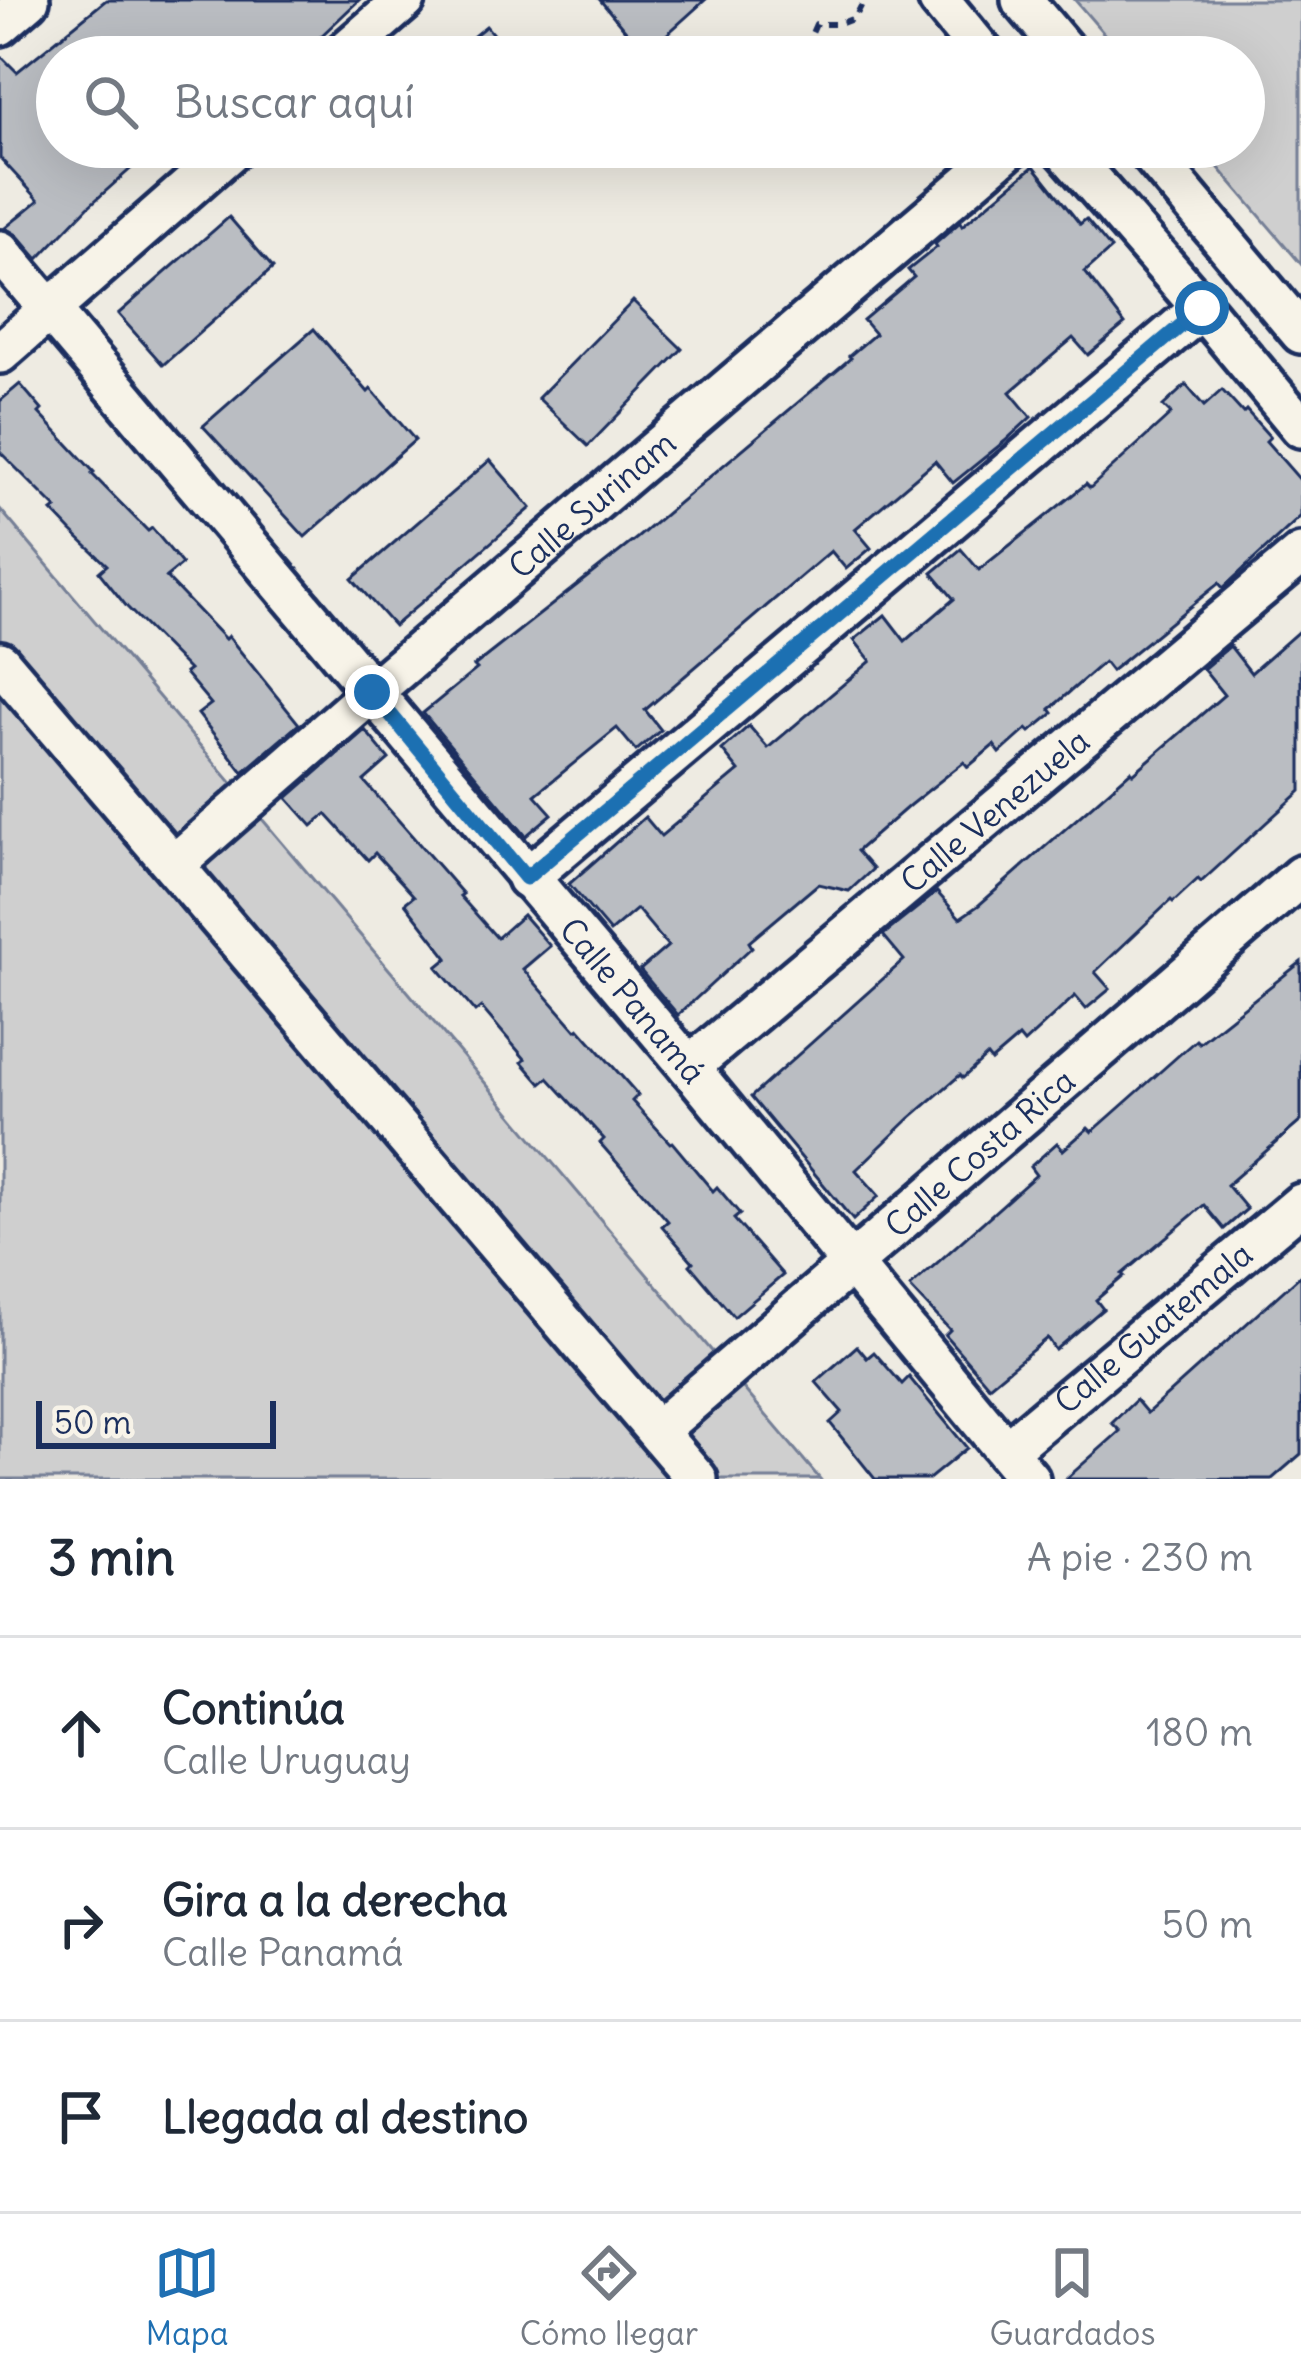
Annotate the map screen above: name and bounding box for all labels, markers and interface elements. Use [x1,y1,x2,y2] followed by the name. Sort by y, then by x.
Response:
[36,36,1265,168] search box
[78,69,144,135] icon: search
[174,74,414,130] text: Buscar aquí
[1175,281,1229,335] route start
[500,422,684,587] street label: Calle Surinam
[345,665,399,719] route end
[892,720,1098,902] street label: Calle Venezuela
[551,909,715,1092] street label: Calle Panamá
[876,1060,1083,1246] street label: Calle Costa Rica
[1046,1233,1261,1423] street label: Calle Guatemala
[36,1395,276,1448] scale bar
[54,1401,131,1443] text: 50 m
[48,1525,175,1589] text: 3 min
[1027,1533,1253,1582] text: A pie · 230 m
[162,1680,345,1736] text: Continúa
[48,1700,114,1766] icon: ahead
[1146,1708,1253,1757] text: 180 m
[162,1736,411,1785] text: Calle Uruguay
[162,1872,508,1928] text: Gira a la derecha
[48,1892,114,1958] icon: right
[1161,1900,1253,1949] text: 50 m
[162,1928,404,1977] text: Calle Panamá
[48,2084,114,2150] icon: arrive
[162,2089,528,2145] text: Llegada al destino
[146,2240,229,2354] tab: Mapa
[520,2240,698,2354] tab: Cómo llegar
[989,2240,1155,2354] tab: Guardados

